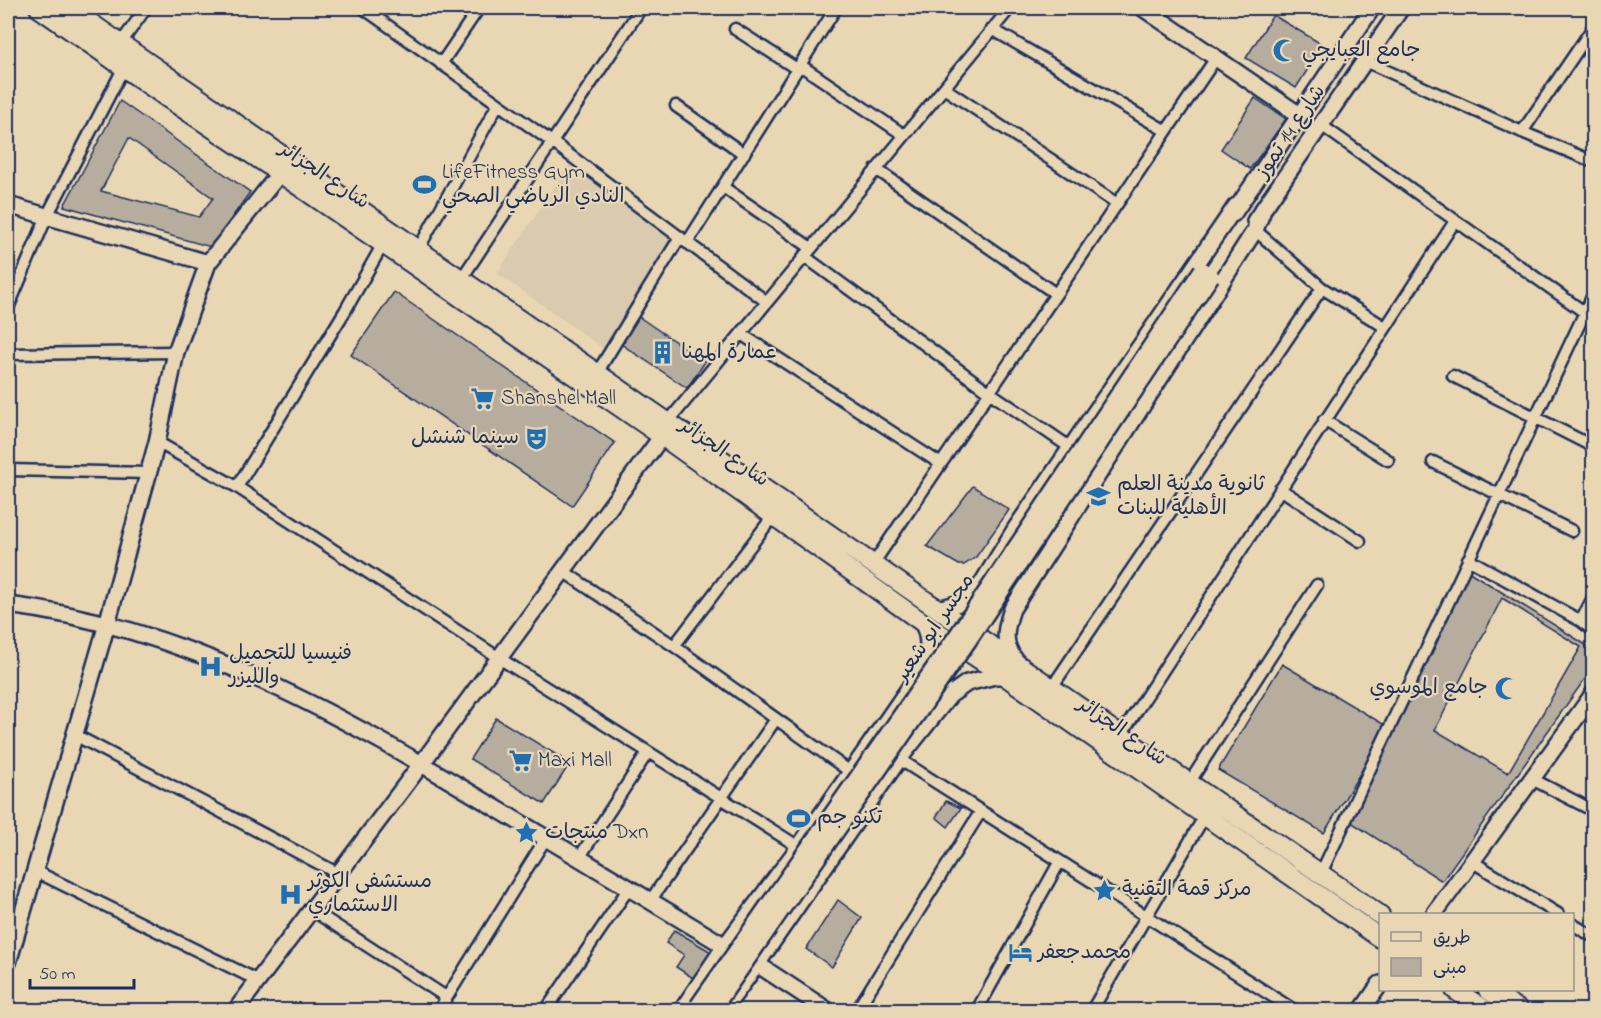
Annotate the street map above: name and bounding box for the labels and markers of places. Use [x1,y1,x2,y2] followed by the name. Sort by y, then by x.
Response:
[1302,36,1421,68] place label: جامع العبايجي
[1271,38,1297,64] mosque icon: جامع العبايجي
[442,158,625,214] place label: LifeFitness Gym النادي الرياضي الصحي
[411,172,437,198] sports icon: LifeFitness Gym النادي الرياضي الصحي
[681,338,778,368] place label: عمارة المهنا
[650,340,676,366] building icon: عمارة المهنا
[501,384,616,414] place label: Shanshel Mall
[470,386,496,412] supermarket icon: Shanshel Mall
[411,423,519,453] place label: سينما شنشل
[524,425,550,451] theatre icon: سينما شنشل
[1117,470,1265,524] place label: ثانوية مدينة العلم الأهلية للبنات
[1086,484,1112,510] school or university icon: ثانوية مدينة العلم الأهلية للبنات
[227,639,352,693] place label: فنيسيا للتجميل والليزر
[198,653,224,679] hospital icon: فنيسيا للتجميل والليزر
[1369,673,1488,703] place label: جامع الموسوي
[1493,675,1519,701] mosque icon: جامع الموسوي
[538,746,612,776] place label: Maxi Mall
[507,748,533,774] supermarket icon: Maxi Mall
[817,803,883,833] place label: تكنو جم
[786,805,812,831] sports icon: تكنو جم
[545,818,648,848] place label: منتجات Dxn
[514,820,540,846] place icon: منتجات Dxn
[306,867,432,921] place label: مستشفى الكوثر الاستثماري
[1122,875,1252,905] place label: مركز قمة التقنية
[1091,877,1117,903] place icon: مركز قمة التقنية
[277,881,303,907] hospital icon: مستشفى الكوثر الاستثماري
[1036,938,1131,968] place label: محمدجعفر
[1007,940,1033,966] hotel icon: محمدجعفر

